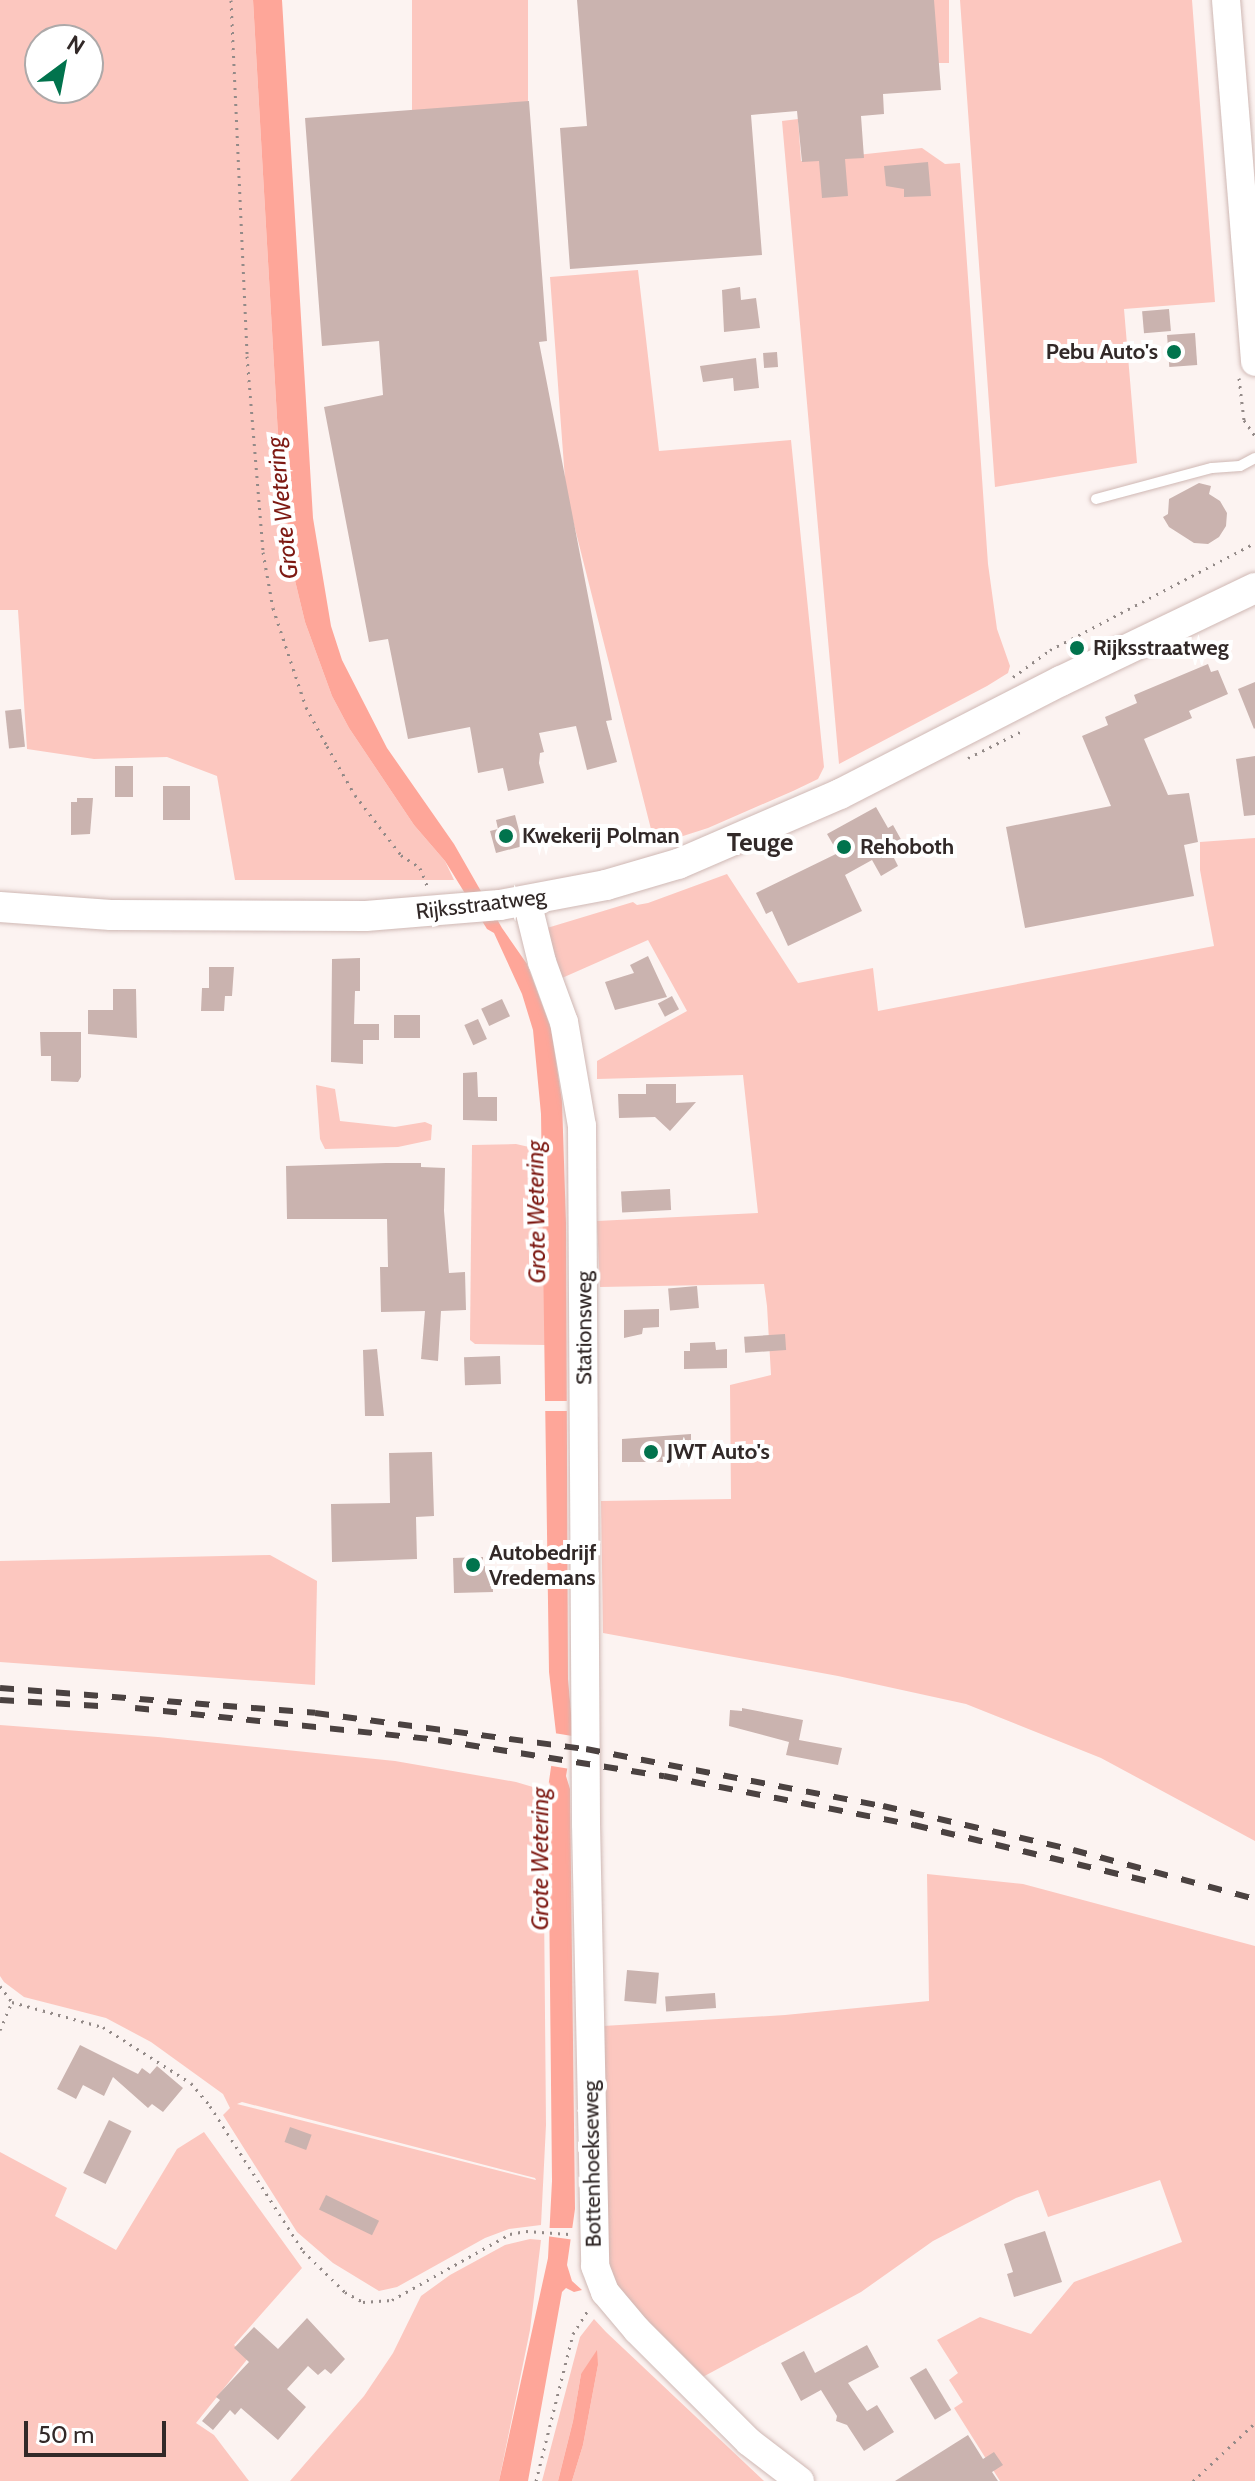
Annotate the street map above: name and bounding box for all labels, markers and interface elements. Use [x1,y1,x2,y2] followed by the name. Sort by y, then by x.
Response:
[24,24,104,104] north arrow
[62,29,90,60] text: N
[1046,339,1158,365] place label: Pebu Auto's
[1165,343,1183,361] marker: Pebu Auto's
[260,435,304,581] water label: Grote Wetering
[1093,635,1229,661] place label: Rijksstraatweg
[1068,639,1086,657] marker: Rijksstraatweg
[522,823,680,849] place label: Kwekerij Polman
[497,827,515,845] marker: Kwekerij Polman
[727,827,793,859] district label: Teuge
[860,834,954,860] place label: Rehoboth
[835,838,853,856] marker: Rehoboth
[414,883,548,925] street label: Rijksstraatweg
[520,1140,552,1284] water label: Grote Wetering
[571,1271,597,1385] street label: Stationsweg
[667,1439,770,1465] place label: JWT Auto's
[642,1443,660,1461] marker: JWT Auto's
[489,1539,596,1590] place label: Autobedrijf Vredemans
[464,1556,482,1574] marker: Autobedrijf Vredemans
[526,1788,554,1930] water label: Grote Wetering
[577,2080,607,2248] street label: Bottenhoekseweg
[28,2405,170,2455] scale bar
[38,2420,94,2449] text: 50 m

